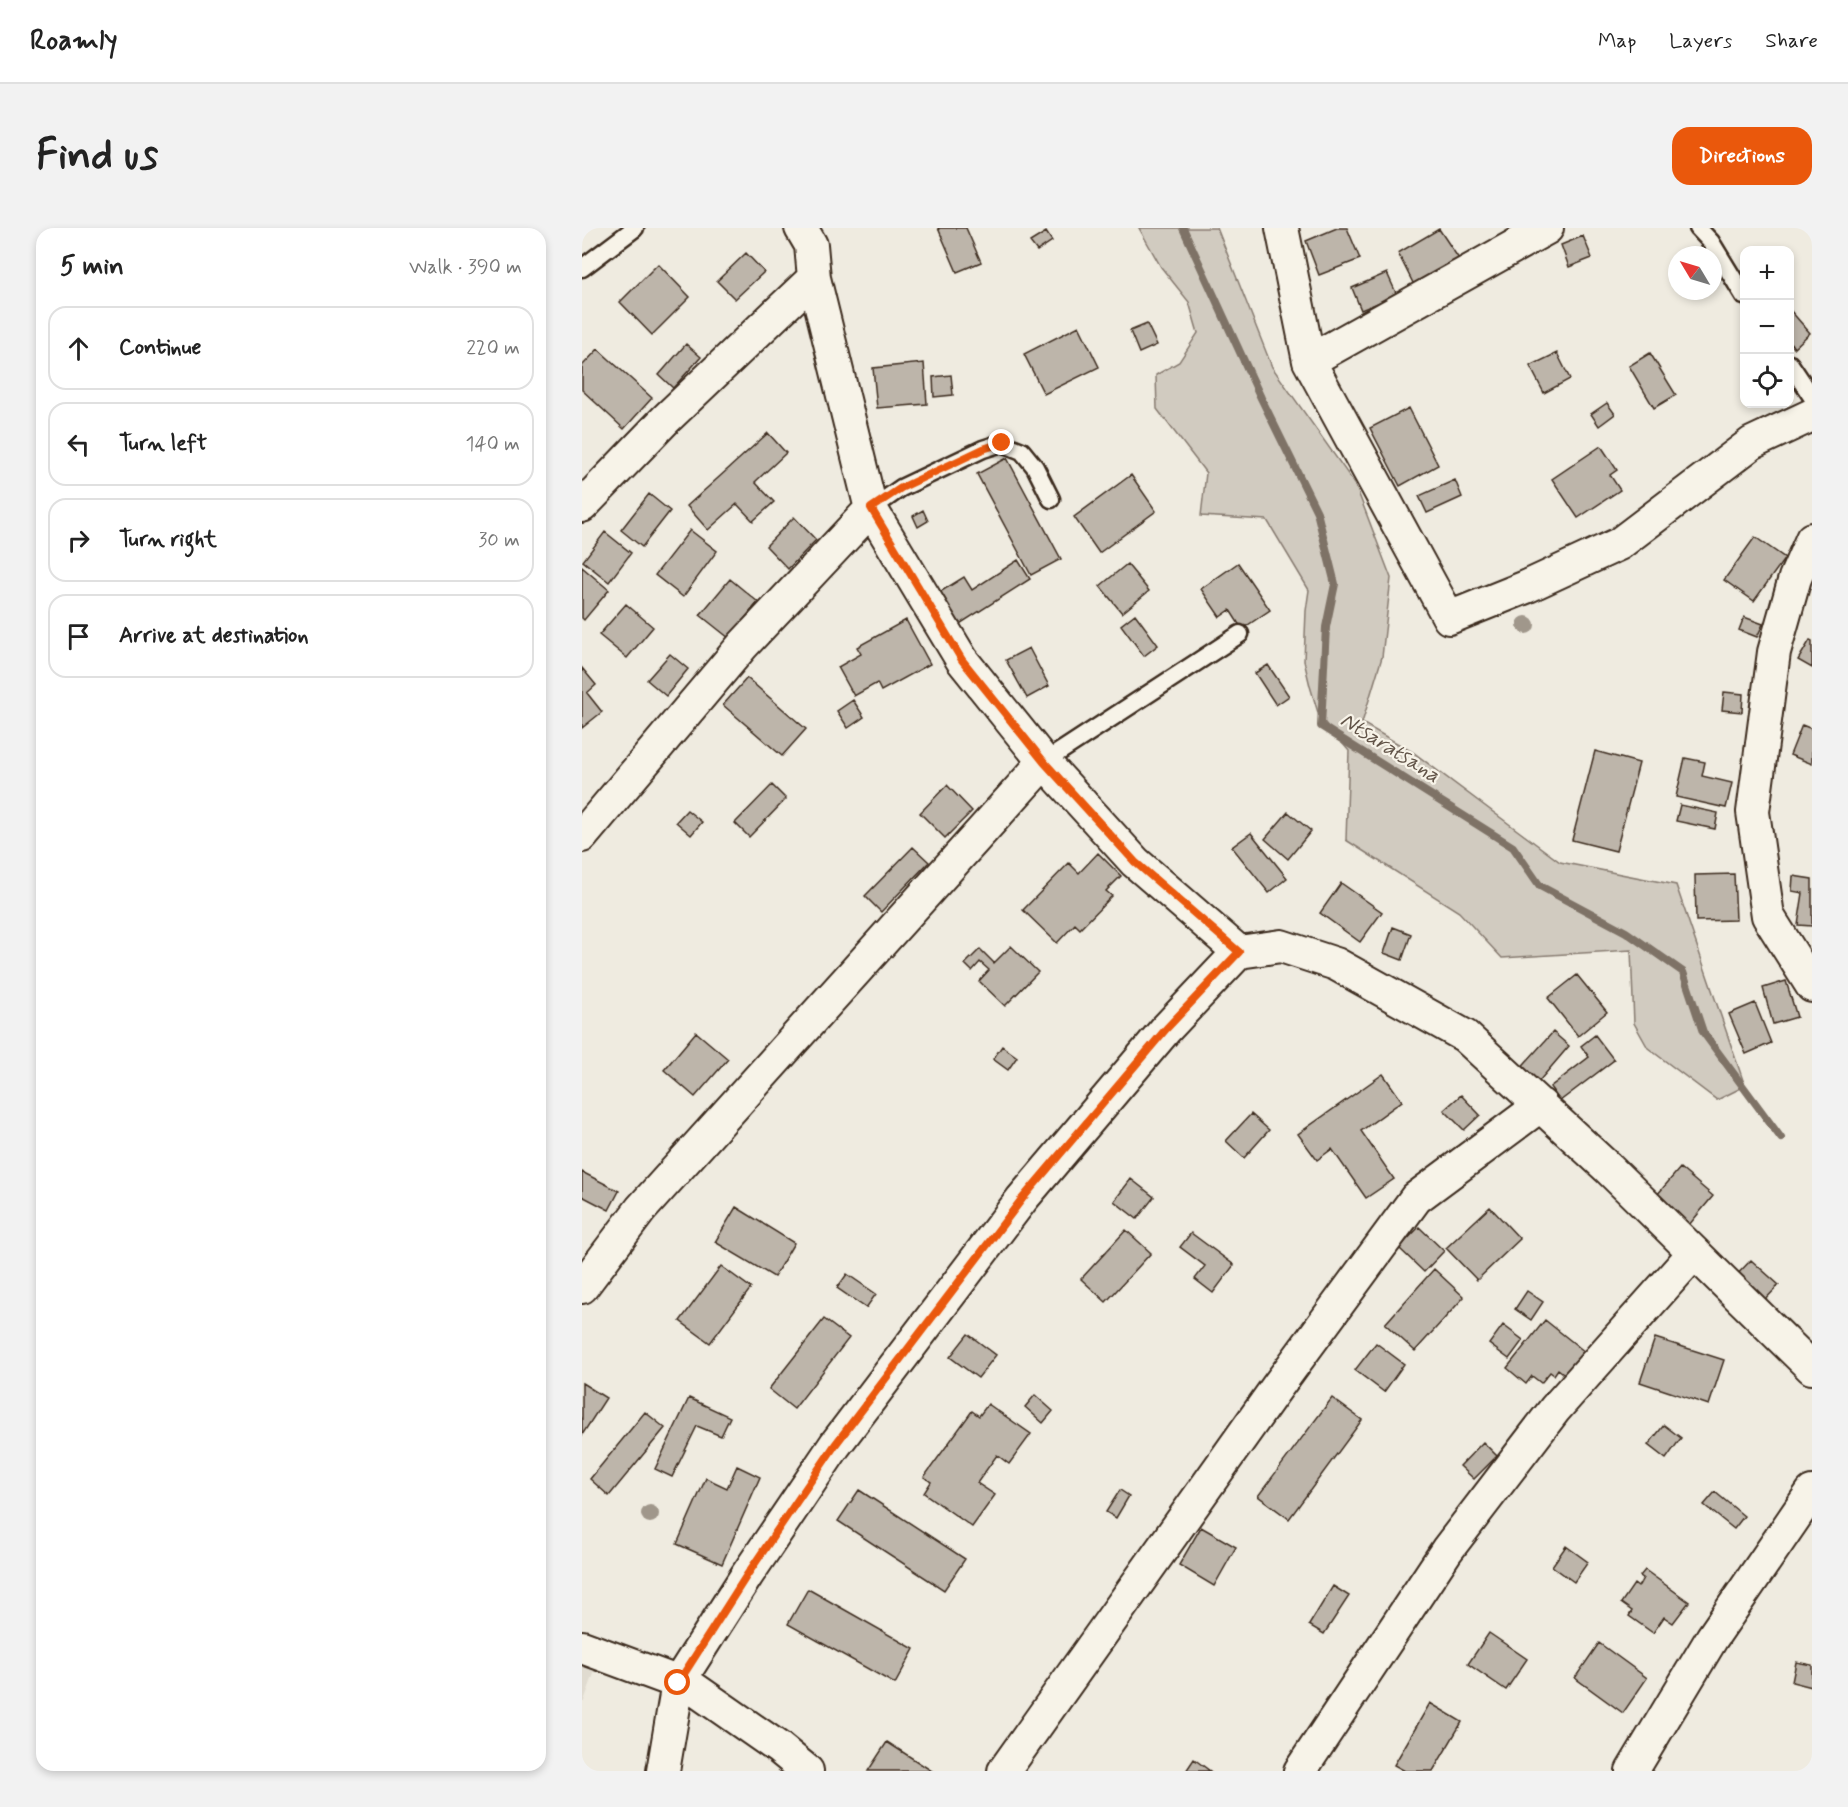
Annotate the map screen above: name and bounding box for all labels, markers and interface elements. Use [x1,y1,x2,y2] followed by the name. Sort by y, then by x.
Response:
[30,23,118,60] text: Roamly
[1598,27,1636,55] text: Map
[1669,27,1732,55] text: Layers
[1765,27,1818,55] text: Share
[1672,127,1812,185] button: Directions
[36,129,158,184] text: Find us
[1668,246,1722,300] north arrow
[1740,246,1794,408] map controls
[1740,246,1794,300] button: +
[60,250,124,284] text: 5 min
[409,254,522,281] text: Walk · 390 m
[1740,300,1794,354] button: −
[62,332,95,365] icon: ahead
[119,334,201,362] text: Continue
[466,335,520,362] text: 220 m
[1740,354,1794,408] button: locate
[62,428,95,461] icon: left
[988,429,1014,455] route end
[119,430,207,458] text: Turn left
[466,431,520,458] text: 140 m
[62,524,95,557] icon: right
[119,526,217,554] text: Turn right
[478,527,520,554] text: 30 m
[62,620,95,653] icon: arrive
[119,622,309,650] text: Arrive at destination
[1335,706,1445,790] water label: Ntsaratsana
[664,1669,690,1695] route start

